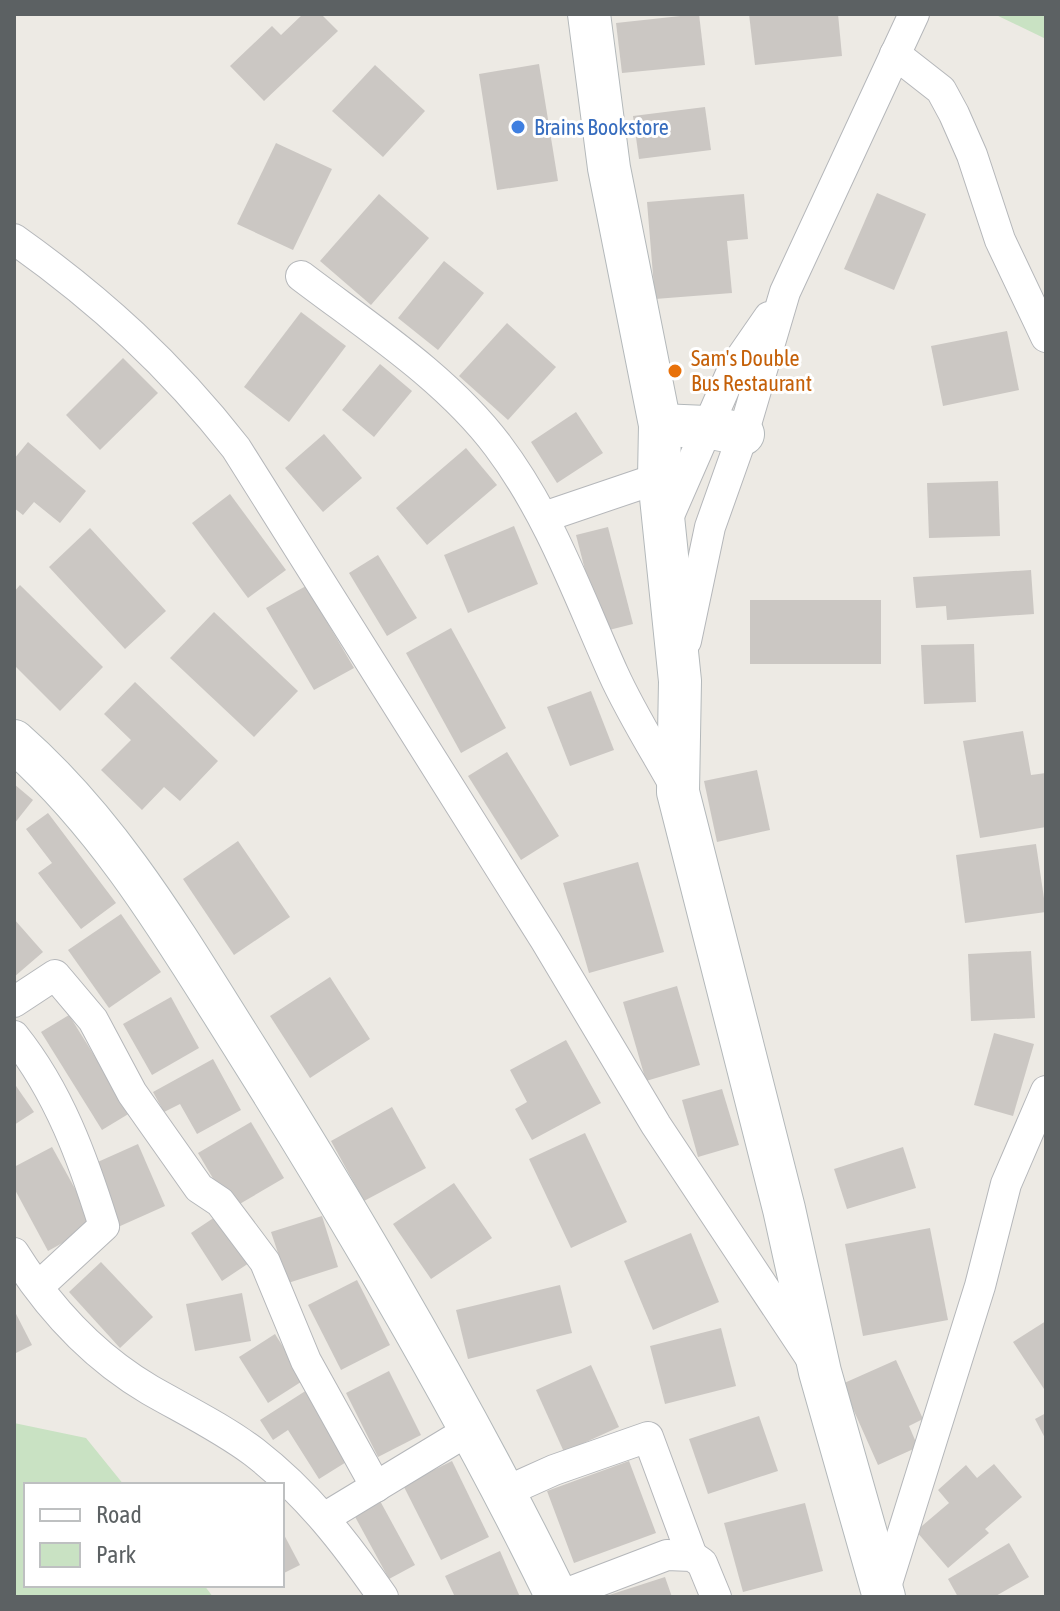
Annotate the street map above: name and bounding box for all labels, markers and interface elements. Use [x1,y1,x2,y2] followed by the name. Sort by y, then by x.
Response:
[534,114,669,140] place label: Brains Bookstore
[509,118,527,136] marker: Brains Bookstore
[691,345,812,396] place label: Sam's Double Bus Restaurant
[666,362,684,380] marker: Sam's Double Bus Restaurant
[24,1483,284,1587] legend
[96,1501,142,1528] text: Road
[96,1541,137,1568] text: Park

